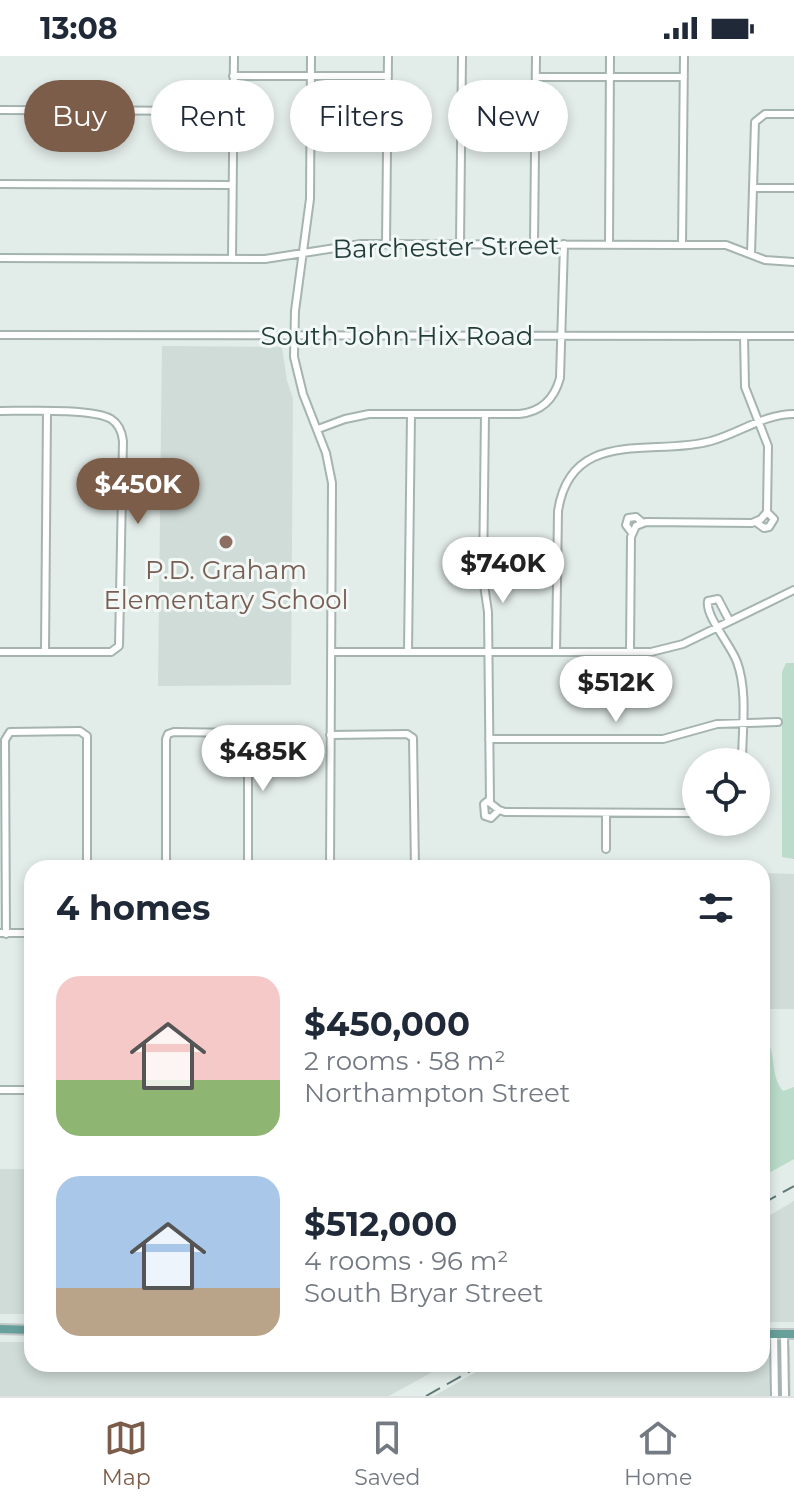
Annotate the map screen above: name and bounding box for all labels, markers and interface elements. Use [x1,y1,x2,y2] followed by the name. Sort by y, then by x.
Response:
[40,10,118,47] text: 13:08
[24,80,135,152] chip: Buy
[151,80,274,152] chip: Rent
[290,80,432,152] chip: Filters
[448,80,568,152] chip: New
[332,229,560,265] street label: Barchester Street
[261,320,533,352] street label: South John Hix Road
[82,458,194,526] pin: $450K
[94,468,182,500] text: $450K
[217,533,235,551] marker: P.D. Graham Elementary School
[447,537,559,605] pin: $740K
[460,547,546,579] text: $740K
[103,554,349,616] place label: P.D. Graham Elementary School
[560,656,672,724] pin: $512K
[578,666,654,698] text: $512K
[207,725,319,793] pin: $485K
[220,735,306,767] text: $485K
[682,748,770,836] map controls
[682,748,770,836] button: locate
[694,886,738,930] icon: filters
[56,887,210,929] text: 4 homes
[304,1003,470,1045] text: $450,000
[120,1008,216,1104] icon: home
[304,1045,506,1077] text: 2 rooms · 58 m²
[304,1077,570,1109] text: Northampton Street
[304,1203,457,1245] text: $512,000
[120,1208,216,1304] icon: home
[304,1245,508,1277] text: 4 rooms · 96 m²
[304,1277,543,1309] text: South Bryar Street
[102,1416,151,1491] tab: Map
[354,1416,420,1491] tab: Saved
[624,1416,692,1491] tab: Home

